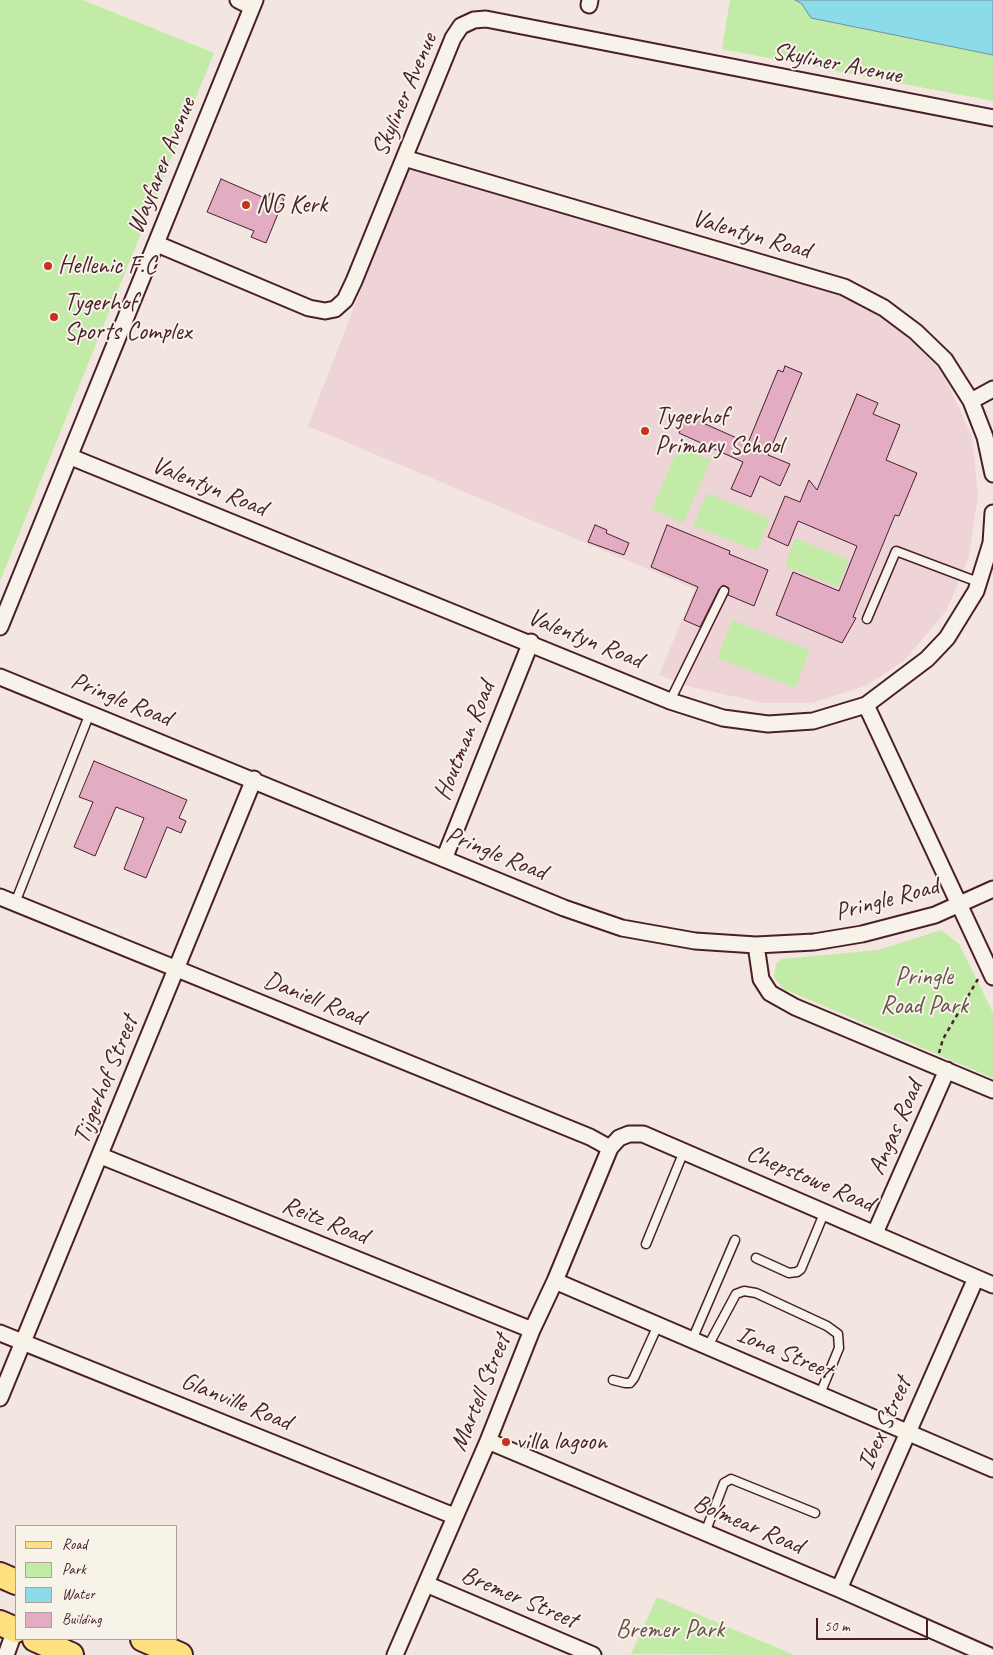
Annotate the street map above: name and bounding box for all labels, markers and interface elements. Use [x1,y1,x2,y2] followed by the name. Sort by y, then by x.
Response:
[366,29,444,161] street label: Skyliner Avenue
[770,37,904,91] street label: Skyliner Avenue
[121,94,203,238] street label: Wayfarer Avenue
[256,190,327,220] place label: NG Kerk
[240,199,252,211] marker: NG Kerk
[688,204,814,266] street label: Valentyn Road
[58,251,156,281] place label: Hellenic F.C
[42,260,54,272] marker: Hellenic F.C
[64,288,191,347] place label: Tygerhof Sports Complex
[48,311,60,323] marker: Tygerhof Sports Complex
[655,402,783,461] place label: Tygerhof Primary School
[639,425,651,437] marker: Tygerhof Primary School
[147,450,271,524] street label: Valentyn Road
[523,602,647,676] street label: Valentyn Road
[66,666,176,734] street label: Pringle Road
[428,677,502,805] street label: Houtman Road
[441,820,551,888] street label: Pringle Road
[832,872,942,928] street label: Pringle Road
[880,962,968,1021] park label: Pringle Road Park
[259,965,369,1033] street label: Daniell Road
[67,1012,145,1148] street label: Tijgerhof Street
[862,1076,930,1180] street label: Angas Road
[742,1139,878,1219] street label: Chepstowe Road
[278,1190,372,1252] street label: Reitz Road
[732,1320,836,1386] street label: Iona Street
[444,1330,518,1456] street label: Martell Street
[176,1366,296,1438] street label: Glanville Road
[851,1373,919,1475] street label: Ibex Street
[516,1427,607,1457] place label: villa lagoon
[500,1436,512,1448] marker: villa lagoon
[688,1488,808,1562] street label: Bolmear Road
[15,1525,178,1640] legend
[62,1535,87,1554] text: Road
[62,1560,86,1579] text: Park
[457,1560,581,1636] street label: Bremer Street
[62,1585,95,1604] text: Water
[818,1608,930,1640] scale bar
[62,1610,101,1629] text: Building
[616,1615,724,1645] park label: Bremer Park
[824,1617,850,1636] text: 50 m

